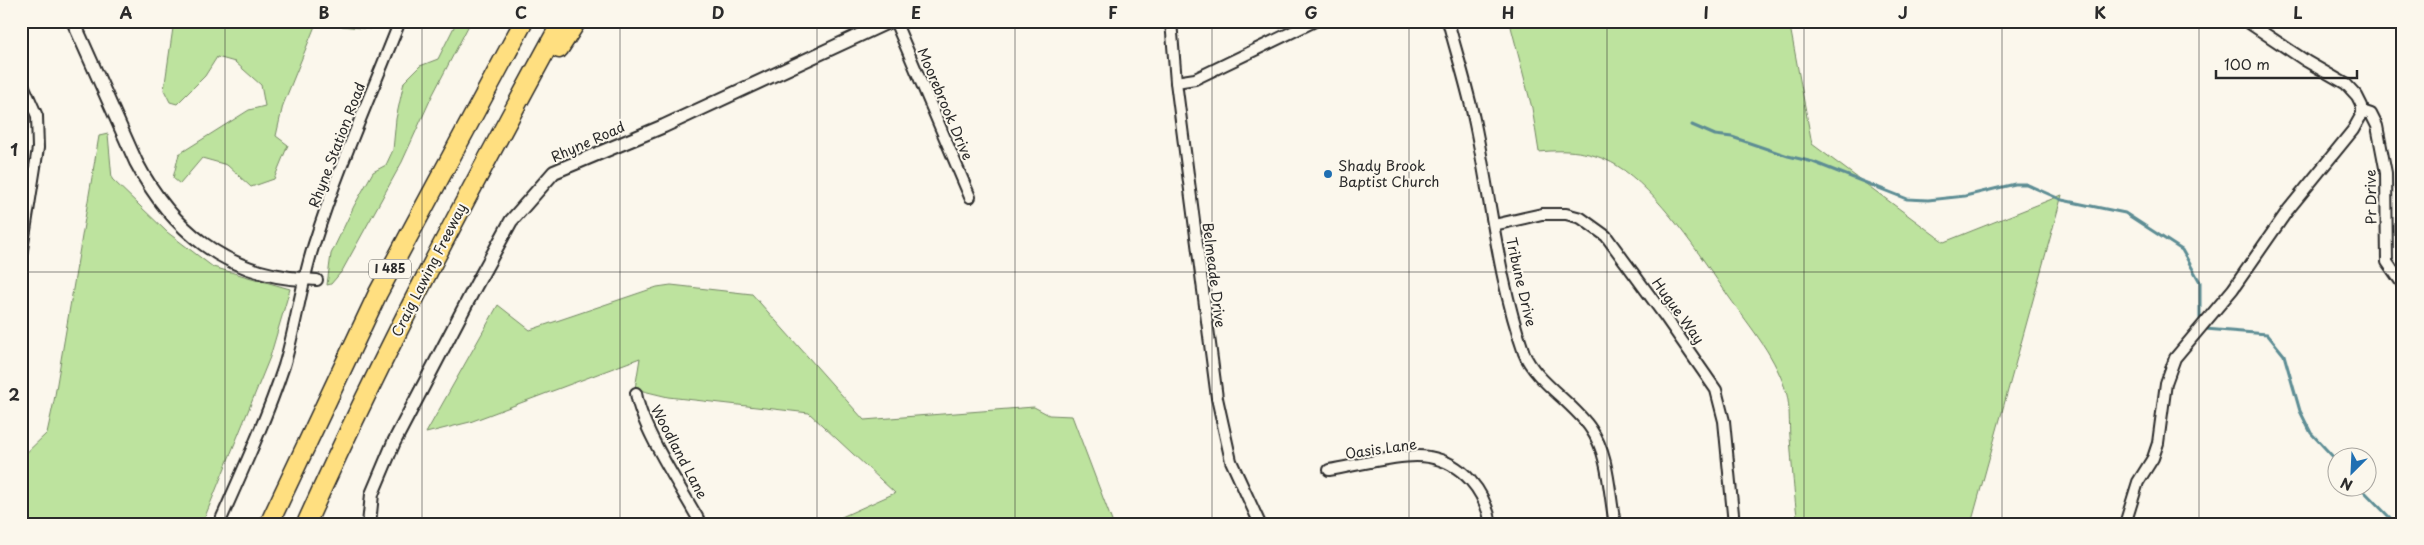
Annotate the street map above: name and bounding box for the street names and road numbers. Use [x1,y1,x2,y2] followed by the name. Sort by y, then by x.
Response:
[912,44,979,163] street label: Moorebrook Drive
[303,79,370,210] street label: Rhyne Station Road
[548,116,628,167] street label: Rhyne Road
[2360,169,2381,225] street label: Pr Drive
[386,199,471,340] street label: Craig Lawing Freeway
[1198,221,1231,329] street label: Belmeade Drive
[1501,235,1542,329] street label: Tribune Drive
[369,260,411,278] road number: I 485
[1647,273,1710,348] street label: Hugue Way
[646,401,713,503] street label: Woodland Lane
[1344,433,1418,464] street label: Oasis Lane

